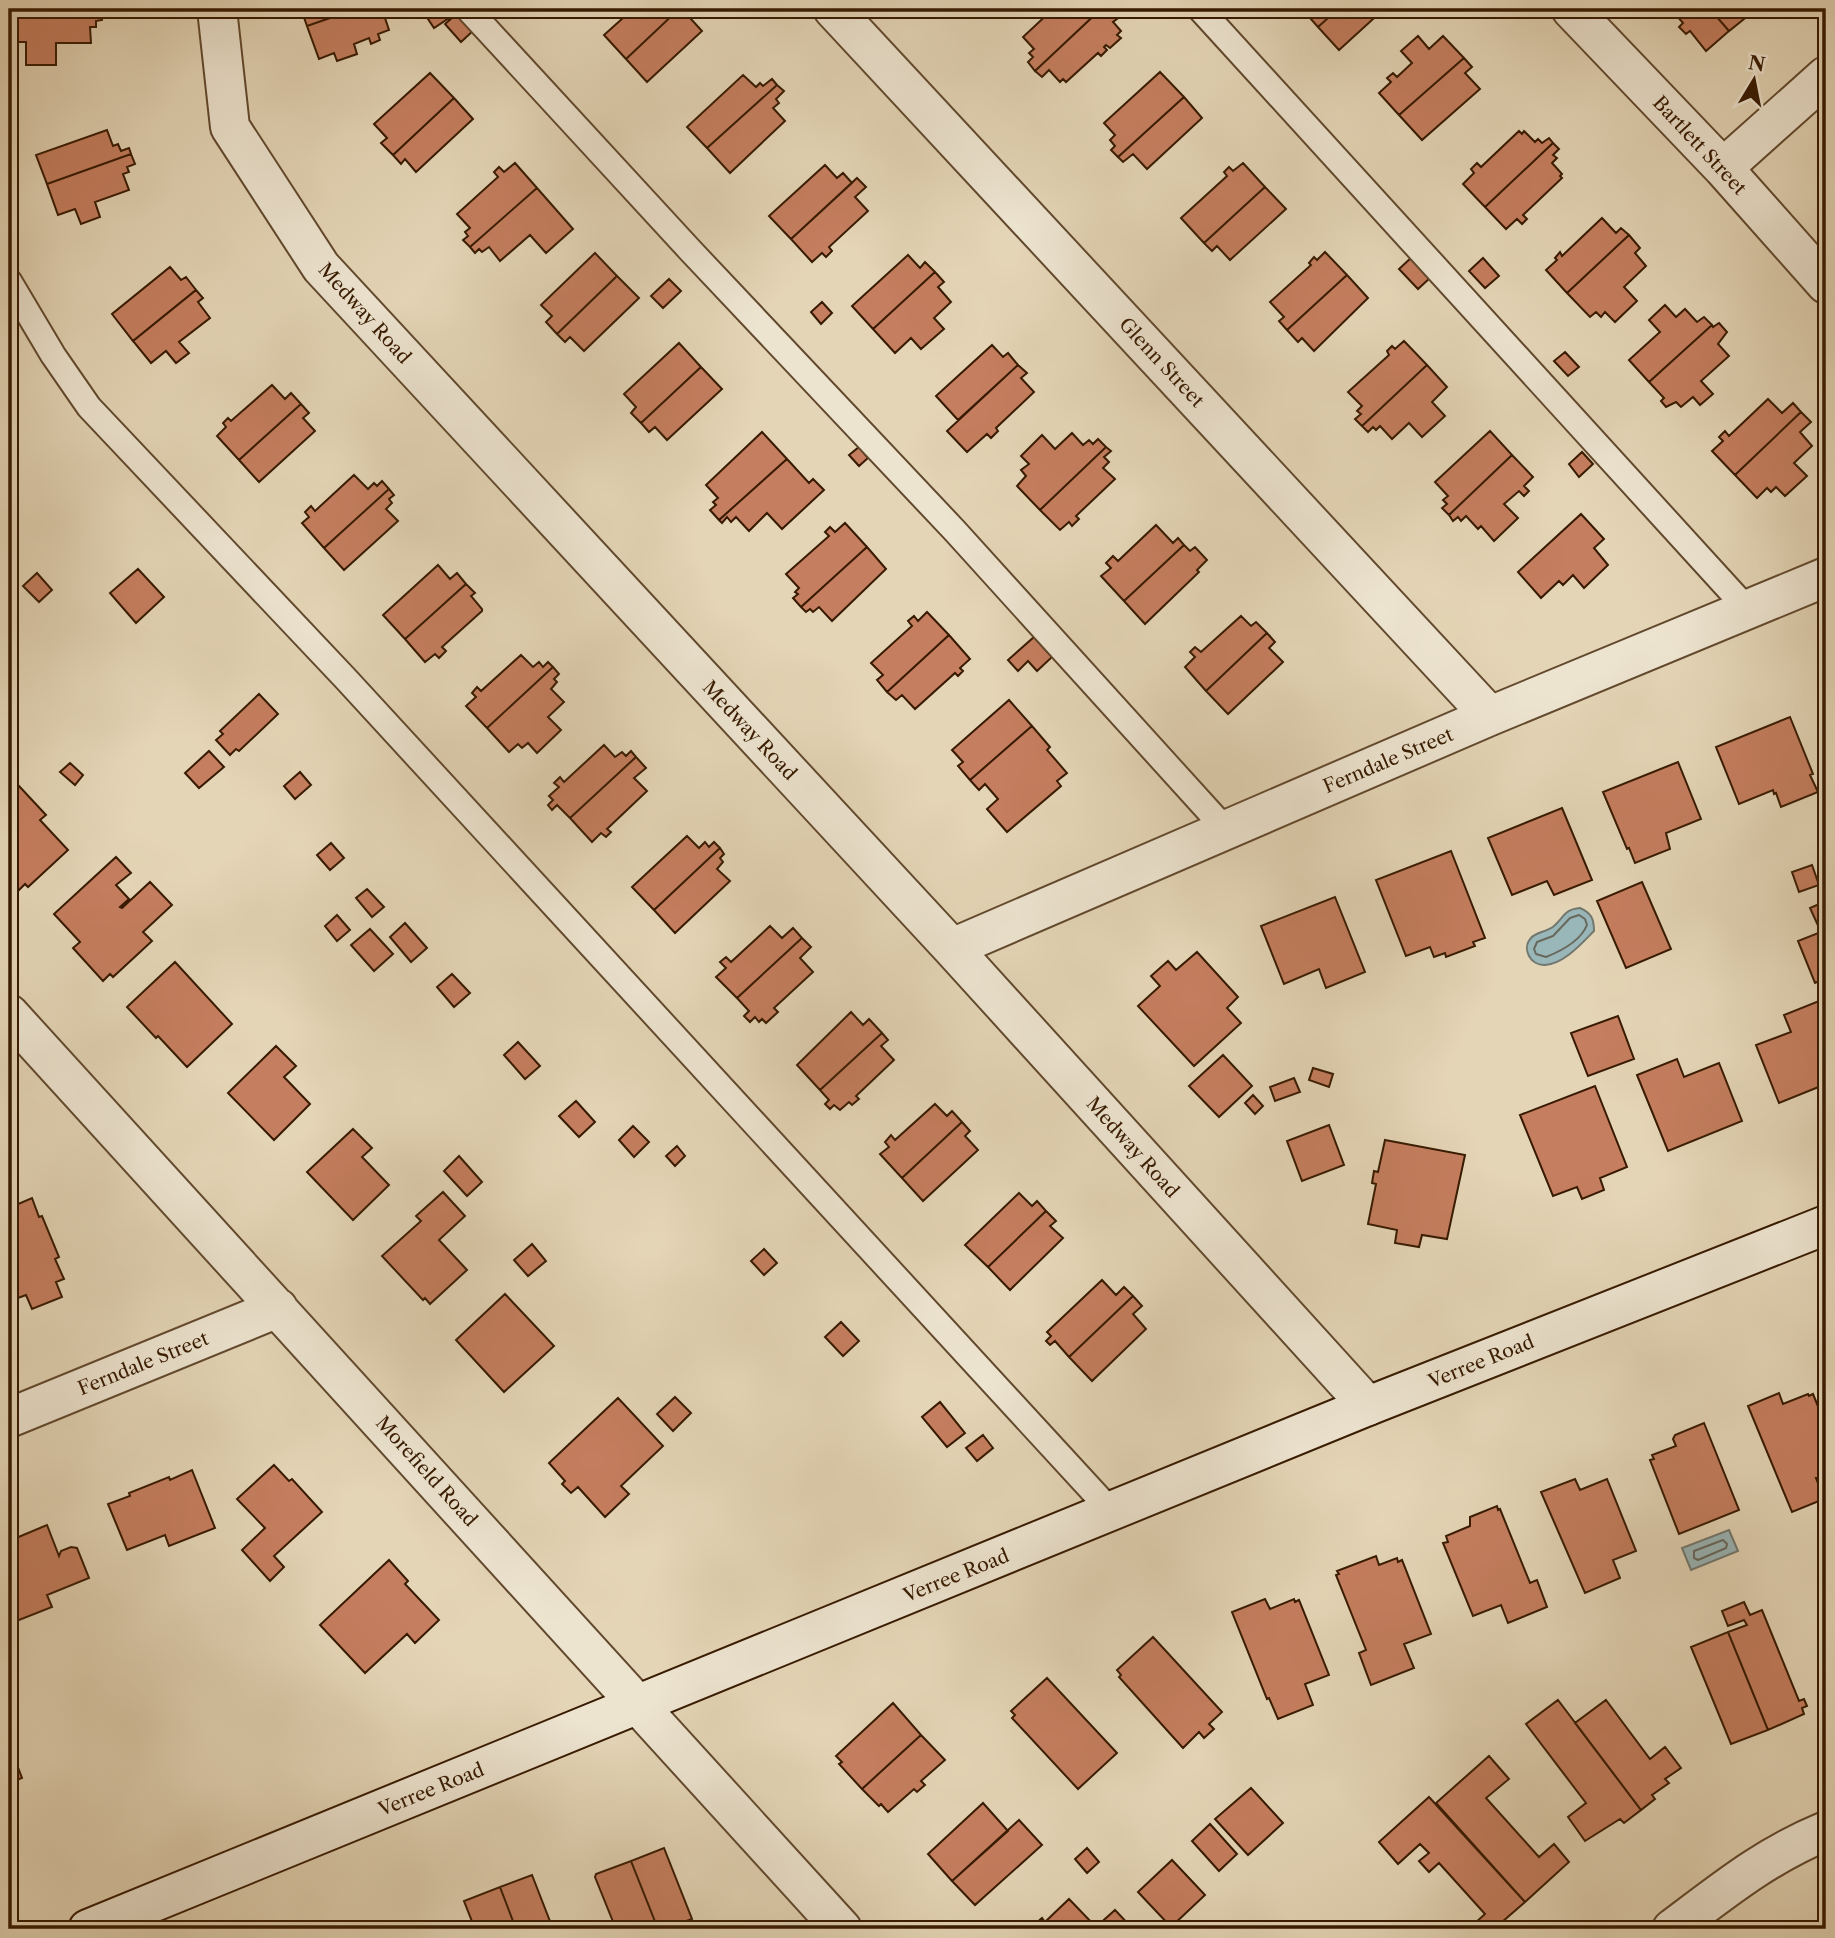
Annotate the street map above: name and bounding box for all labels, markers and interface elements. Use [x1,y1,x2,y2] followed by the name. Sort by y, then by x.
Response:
[1720,46,1790,116] north arrow
[1747,51,1767,77] text: N
[1648,91,1751,200] street label: Bartlett Street
[313,258,416,369] street label: Medway Road
[1114,313,1209,412] street label: Glenn Street
[698,676,802,785] street label: Medway Road
[1320,723,1457,798] street label: Ferndale Street
[1081,1092,1184,1203] street label: Medway Road
[74,1327,212,1400] street label: Ferndale Street
[1424,1330,1538,1393] street label: Verree Road
[371,1411,483,1532] street label: Morefield Road
[899,1544,1013,1607] street label: Verree Road
[374,1758,488,1821] street label: Verree Road

